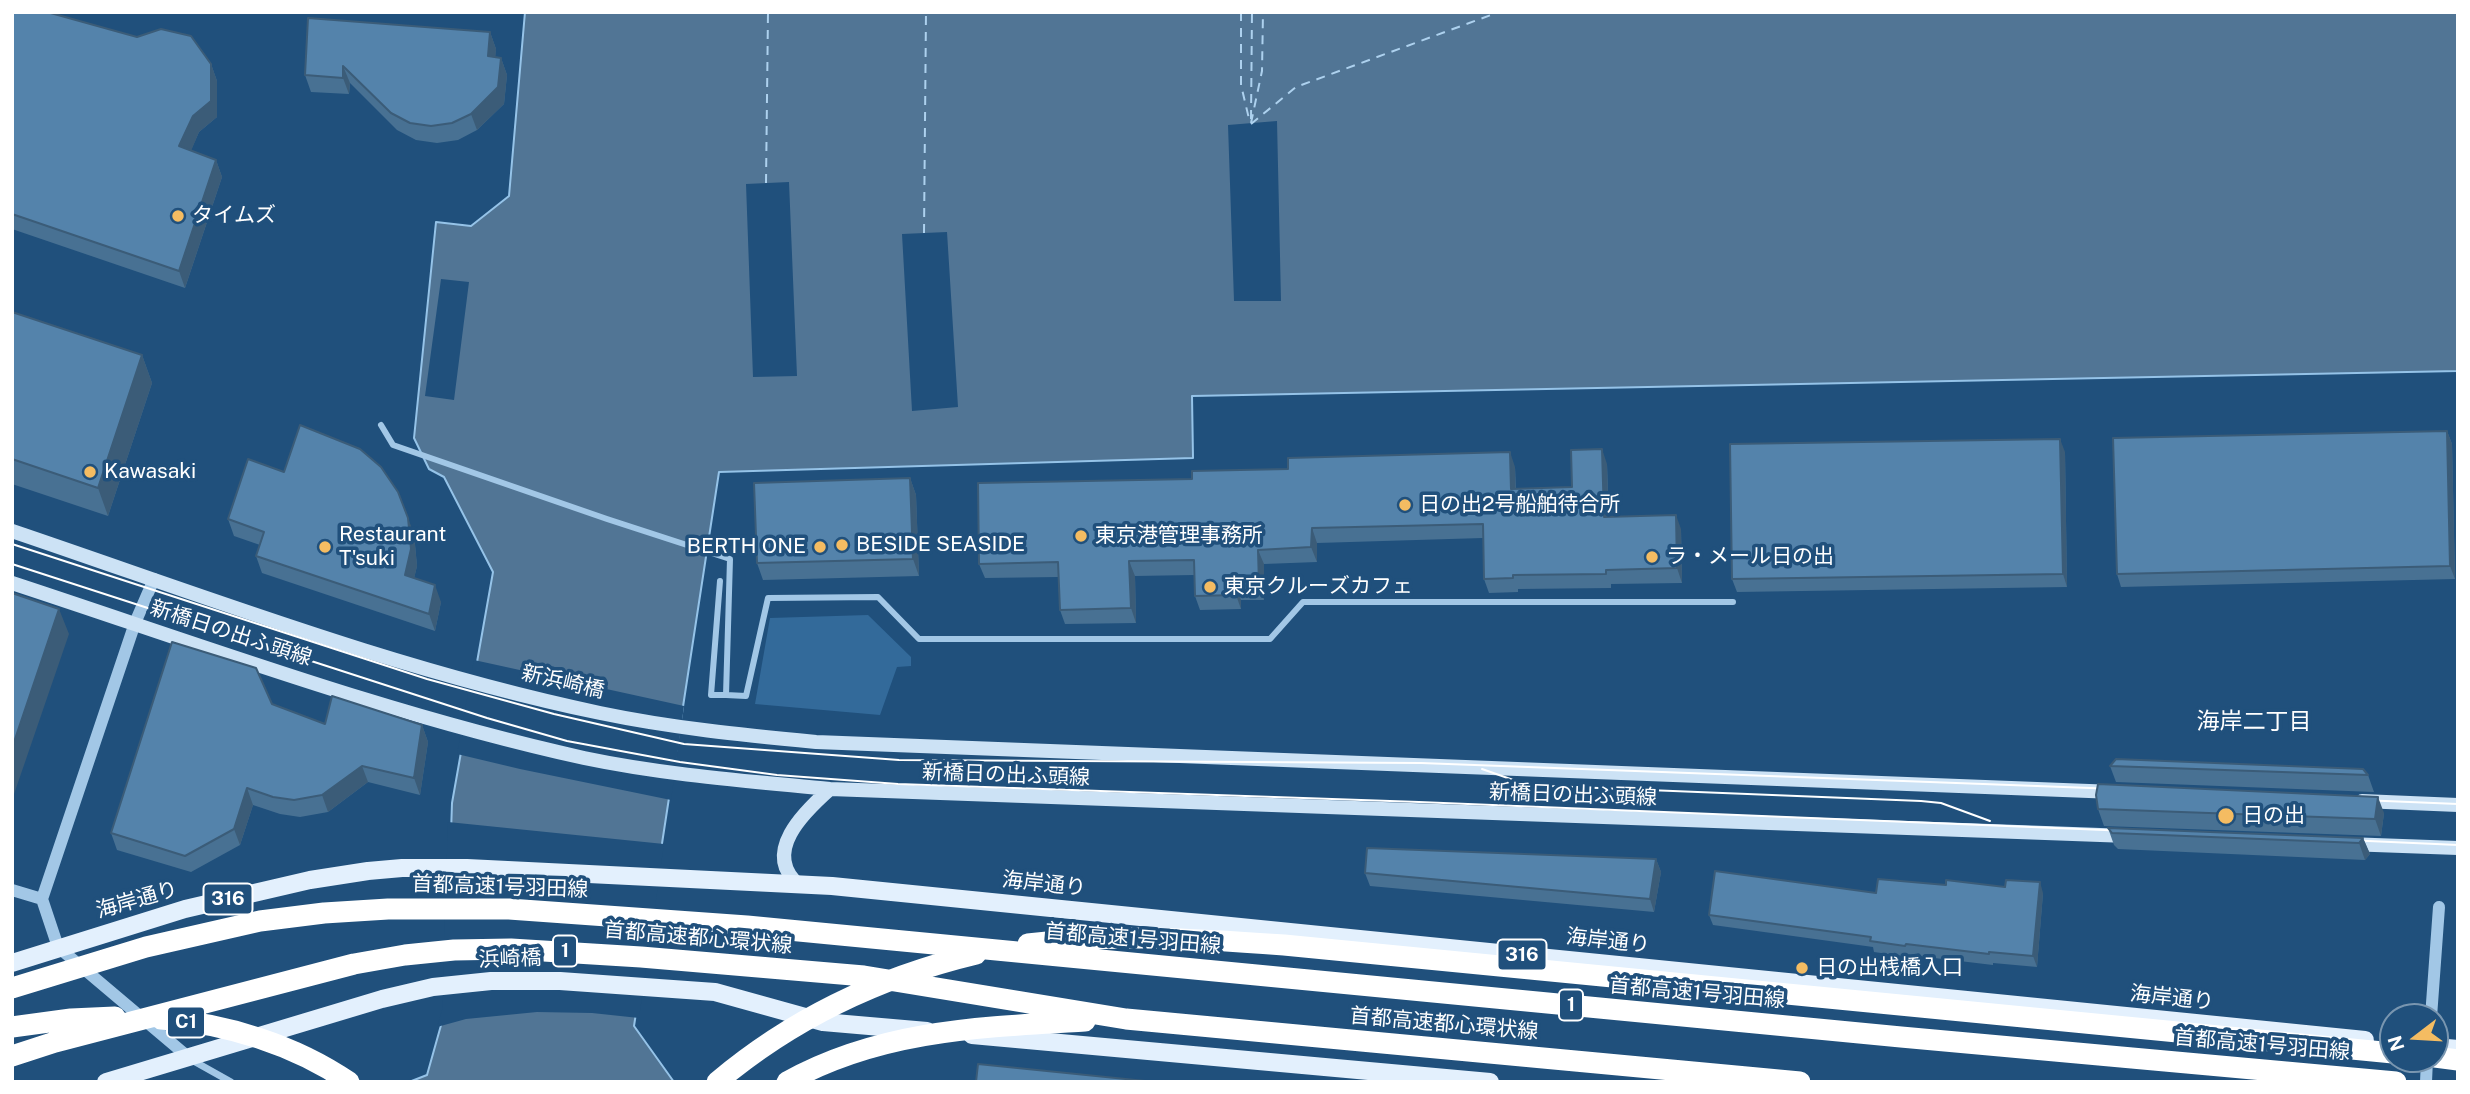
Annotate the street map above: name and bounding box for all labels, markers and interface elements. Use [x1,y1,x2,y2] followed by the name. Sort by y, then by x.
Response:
[192,203,276,229] place label: タイムズ
[170,208,186,224] marker: タイムズ
[104,459,196,485] place label: Kawasaki
[82,464,98,480] marker: Kawasaki
[1419,492,1621,518] place label: 日の出2号船舶待合所
[1397,497,1413,513] marker: 日の出2号船舶待合所
[339,522,446,572] place label: Restaurant T'suki
[1095,523,1263,549] place label: 東京港管理事務所
[1073,528,1089,544] marker: 東京港管理事務所
[856,532,1025,558] place label: BESIDE SEASIDE
[687,534,806,560] place label: BERTH ONE
[834,537,850,553] marker: BESIDE SEASIDE
[317,539,333,555] marker: Restaurant T'suki
[812,539,828,555] marker: BERTH ONE
[1666,544,1834,570] place label: ラ・メール日の出
[1644,549,1660,565] marker: ラ・メール日の出
[1224,574,1413,600] place label: 東京クルーズカフェ
[1202,579,1218,595] marker: 東京クルーズカフェ
[147,595,315,671] street label: 新橋日の出ふ頭線
[519,660,607,704] street label: 新浜崎橋
[2197,708,2311,736] district label: 海岸二丁目
[922,759,1090,791] street label: 新橋日の出ふ頭線
[1489,779,1657,811] street label: 新橋日の出ふ頭線
[2242,803,2305,829] place label: 日の出
[2216,806,2236,826] marker: 日の出
[1001,867,1087,901] street label: 海岸通り
[411,871,589,903] street label: 首都高速1号羽田線
[93,876,181,924] street label: 海岸通り
[204,884,252,914] road number: 316
[603,917,793,959] street label: 首都高速都心環状線
[1044,919,1222,959] street label: 首都高速1号羽田線
[1565,924,1651,958] street label: 海岸通り
[553,936,577,967] road number: 1
[1498,939,1546,970] road number: 316
[478,945,542,973] street label: 浜崎橋
[1816,955,1963,981] place label: 日の出桟橋入口
[1794,960,1810,976] marker: 日の出桟橋入口
[1608,973,1786,1013] street label: 首都高速1号羽田線
[2129,981,2215,1015] street label: 海岸通り
[1559,990,1583,1021] road number: 1
[1349,1003,1539,1045] street label: 首都高速都心環状線
[2379,1003,2449,1073] north arrow
[167,1006,205,1038] road number: C1
[2173,1025,2351,1065] street label: 首都高速1号羽田線
[2383,1033,2409,1054] text: N

